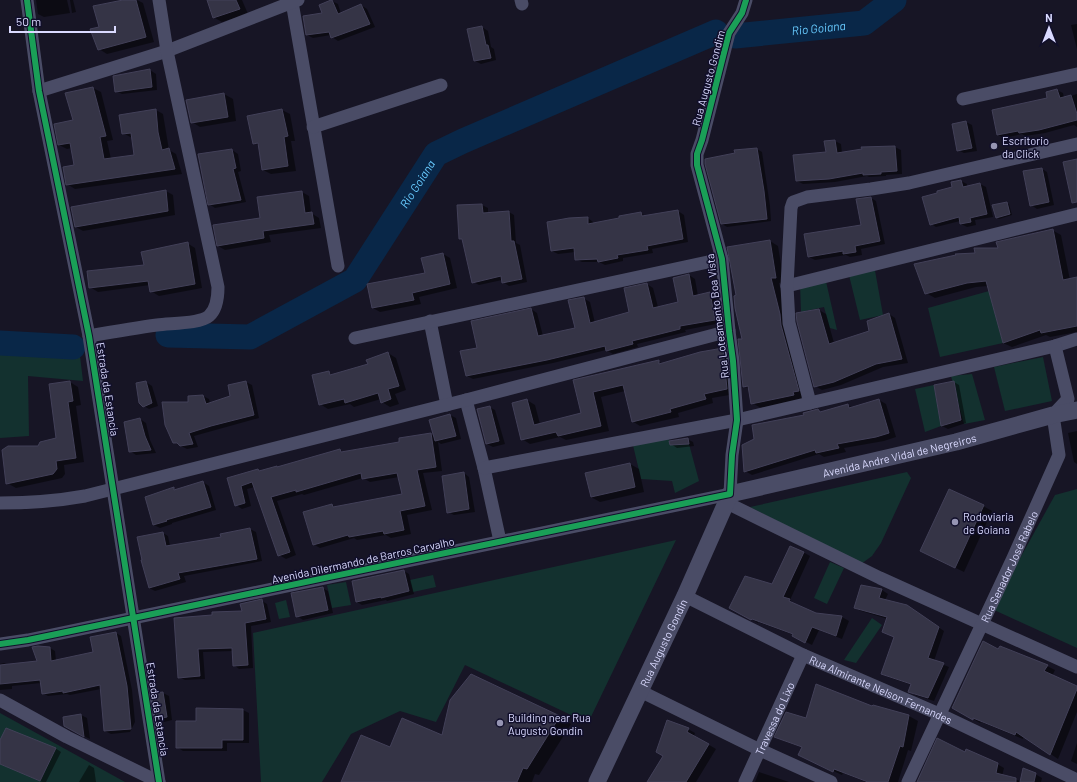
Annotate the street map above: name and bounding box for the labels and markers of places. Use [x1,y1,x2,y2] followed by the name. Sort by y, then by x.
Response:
[1002,134,1049,160] place label: Escritorio da Click
[989,141,999,151] marker: Escritorio da Click
[963,510,1014,536] place label: Rodoviaria de Goiana
[950,517,960,527] marker: Rodoviaria de Goiana
[508,711,591,737] place label: Building near Rua Augusto Gondin
[495,718,505,728] marker: Building near Rua Augusto Gondin

